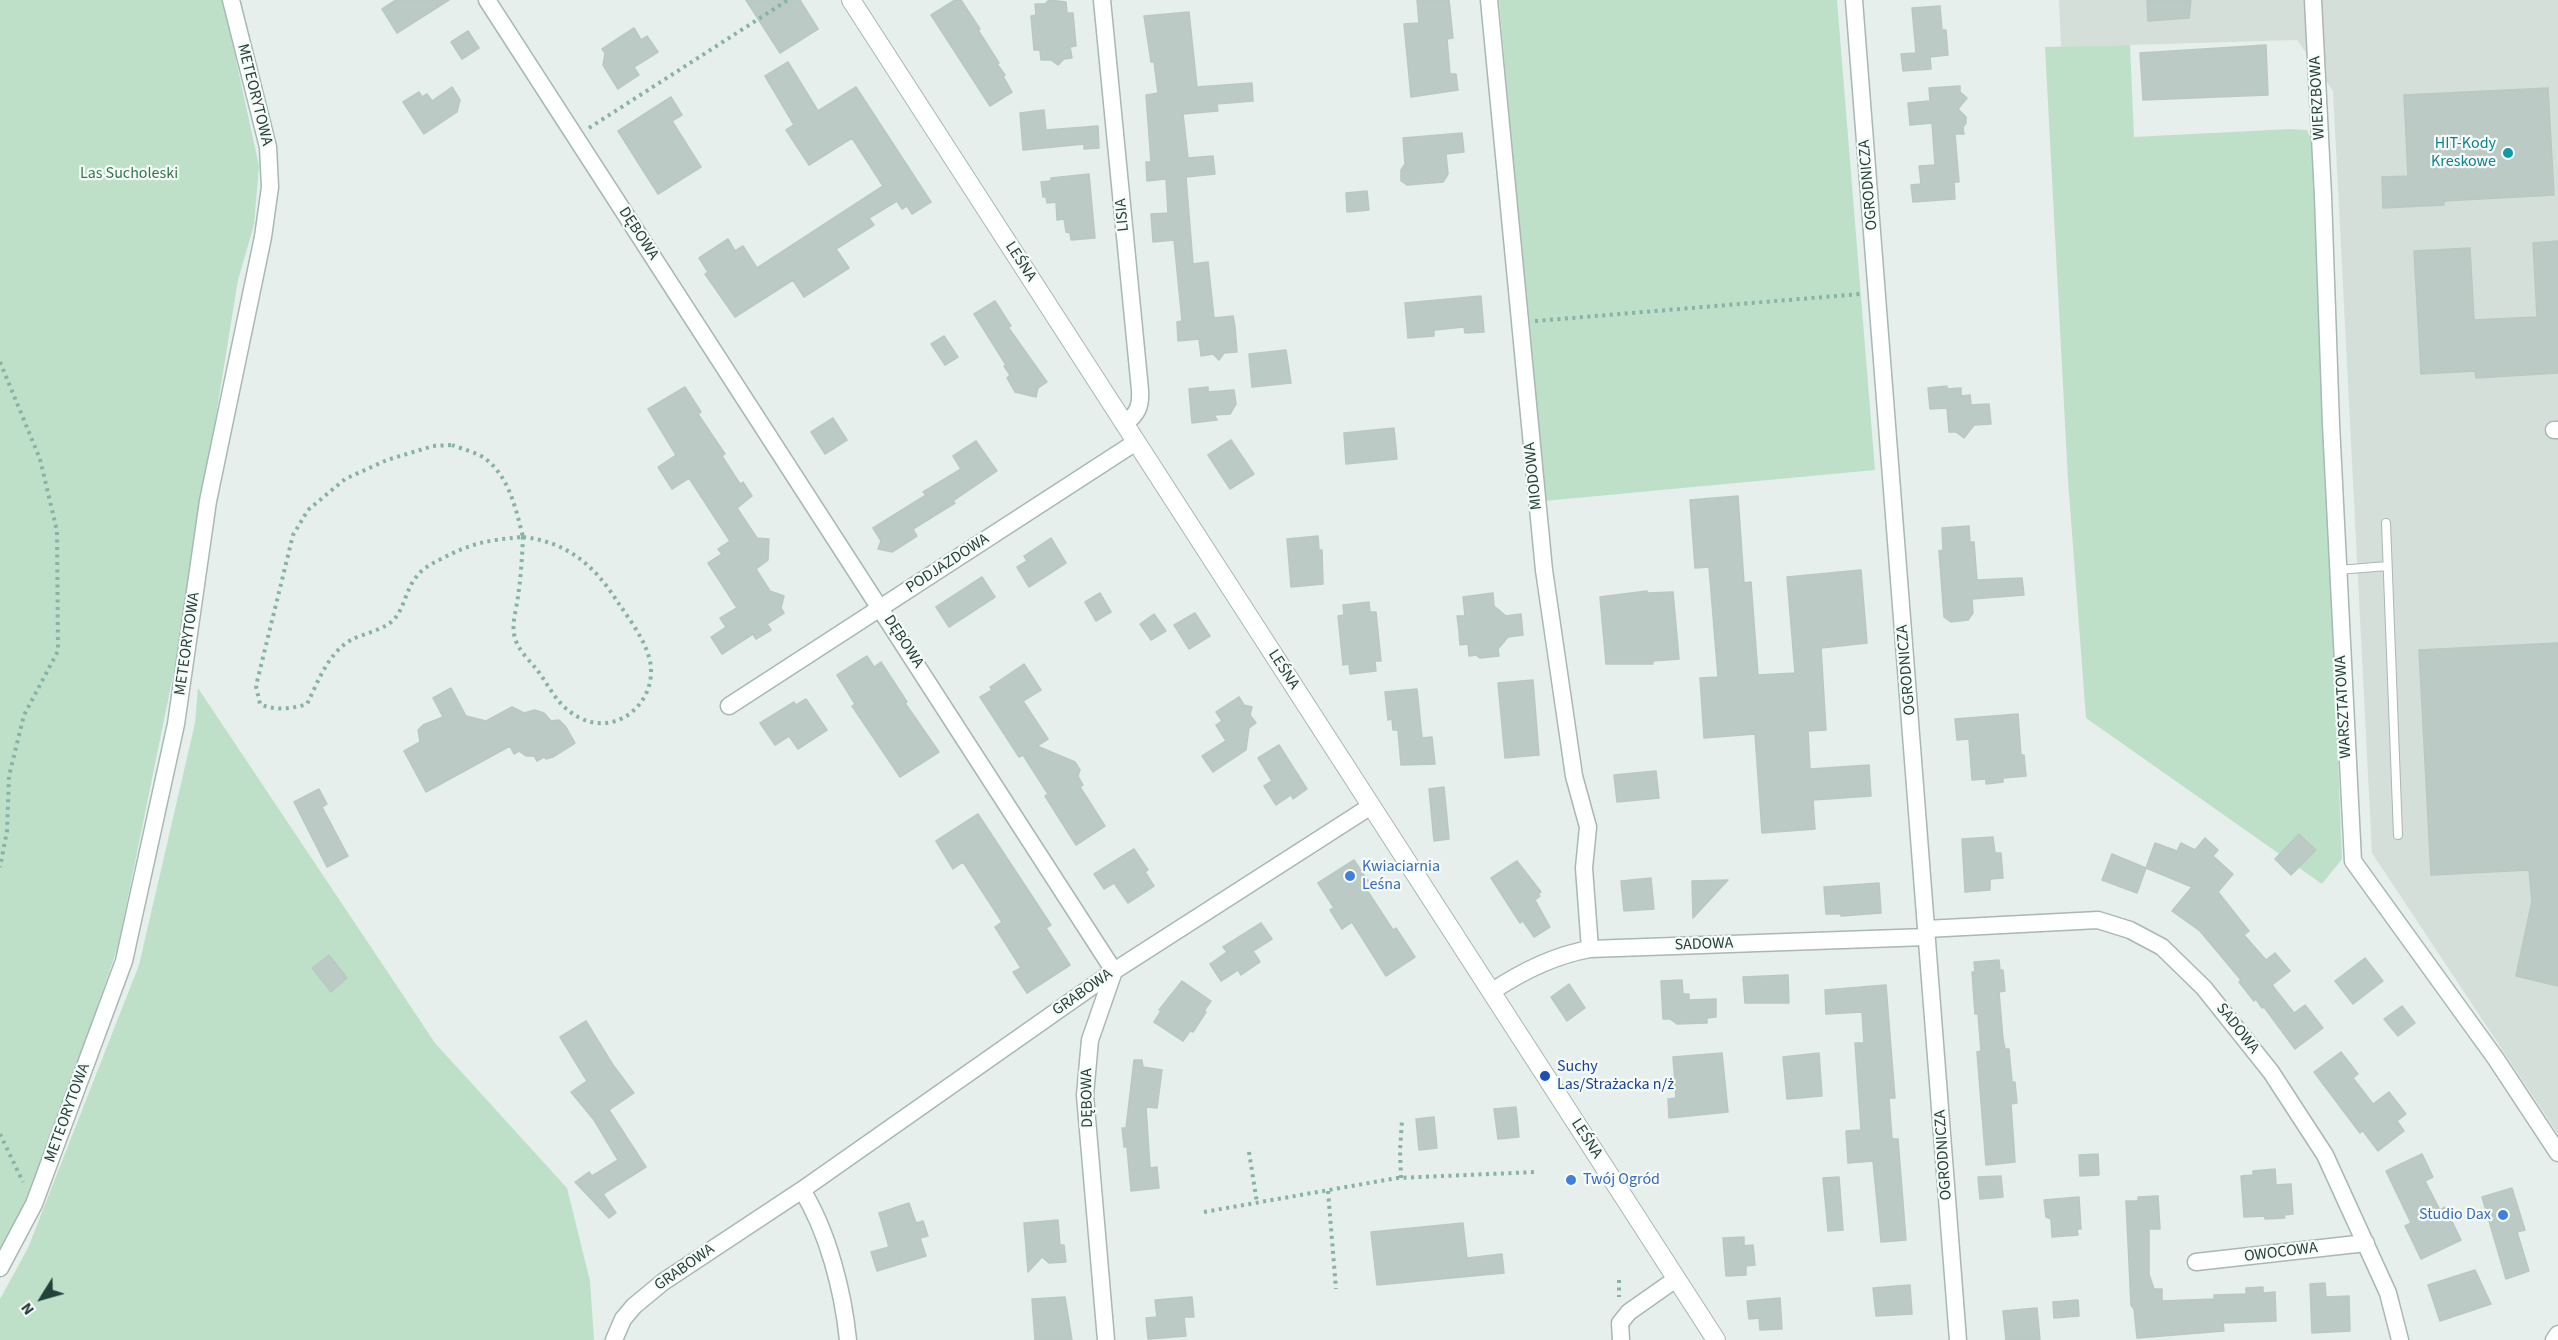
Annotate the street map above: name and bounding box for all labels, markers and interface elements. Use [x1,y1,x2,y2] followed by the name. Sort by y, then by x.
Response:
[232,42,276,148] street label: METEORYTOWA
[2306,56,2330,140] street label: WIERZBOWA
[2431,134,2496,172] place label: HIT-Kody Kreskowe
[1855,139,1883,231] street label: OGRODNICZA
[2501,146,2515,160] marker: HIT-Kody Kreskowe
[80,164,178,184] park label: Las Sucholeski
[1112,198,1134,232] street label: LISIA
[614,204,662,264] street label: DĘBOWA
[1000,238,1040,286] street label: LEŚNA
[1521,441,1547,511] street label: MIODOWA
[903,530,993,598] street label: PODJAZDOWA
[171,591,205,697] street label: METEORYTOWA
[879,612,927,672] street label: DĘBOWA
[1893,624,1921,716] street label: OGRODNICZA
[1263,646,1303,694] street label: LEŚNA
[2332,655,2356,759] street label: WARSZTATOWA
[1362,857,1440,895] place label: Kwiaciarnia Leśna
[1343,869,1357,883] marker: Kwiaciarnia Leśna
[1674,934,1734,956] street label: SADOWA
[1049,965,1117,1021] street label: GRABOWA
[2211,1000,2263,1058] street label: SADOWA
[1557,1057,1674,1095] place label: Suchy Las/Strażacka n/ż
[41,1061,95,1165] street label: METEORYTOWA
[1078,1068,1098,1128] street label: DĘBOWA
[1538,1069,1552,1083] marker: Suchy Las/Strażacka n/ż
[1931,1109,1957,1201] street label: OGRODNICZA
[1566,1115,1606,1163] street label: LEŚNA
[1583,1170,1660,1190] place label: Twój Ogród
[1564,1173,1578,1187] marker: Twój Ogród
[2419,1205,2491,1225] place label: Studio Dax
[2496,1208,2510,1222] marker: Studio Dax
[2243,1239,2319,1267] street label: OWOCOWA
[651,1240,719,1296] street label: GRABOWA
[12,1268,72,1328] north arrow
[16,1298,40,1320] text: N

